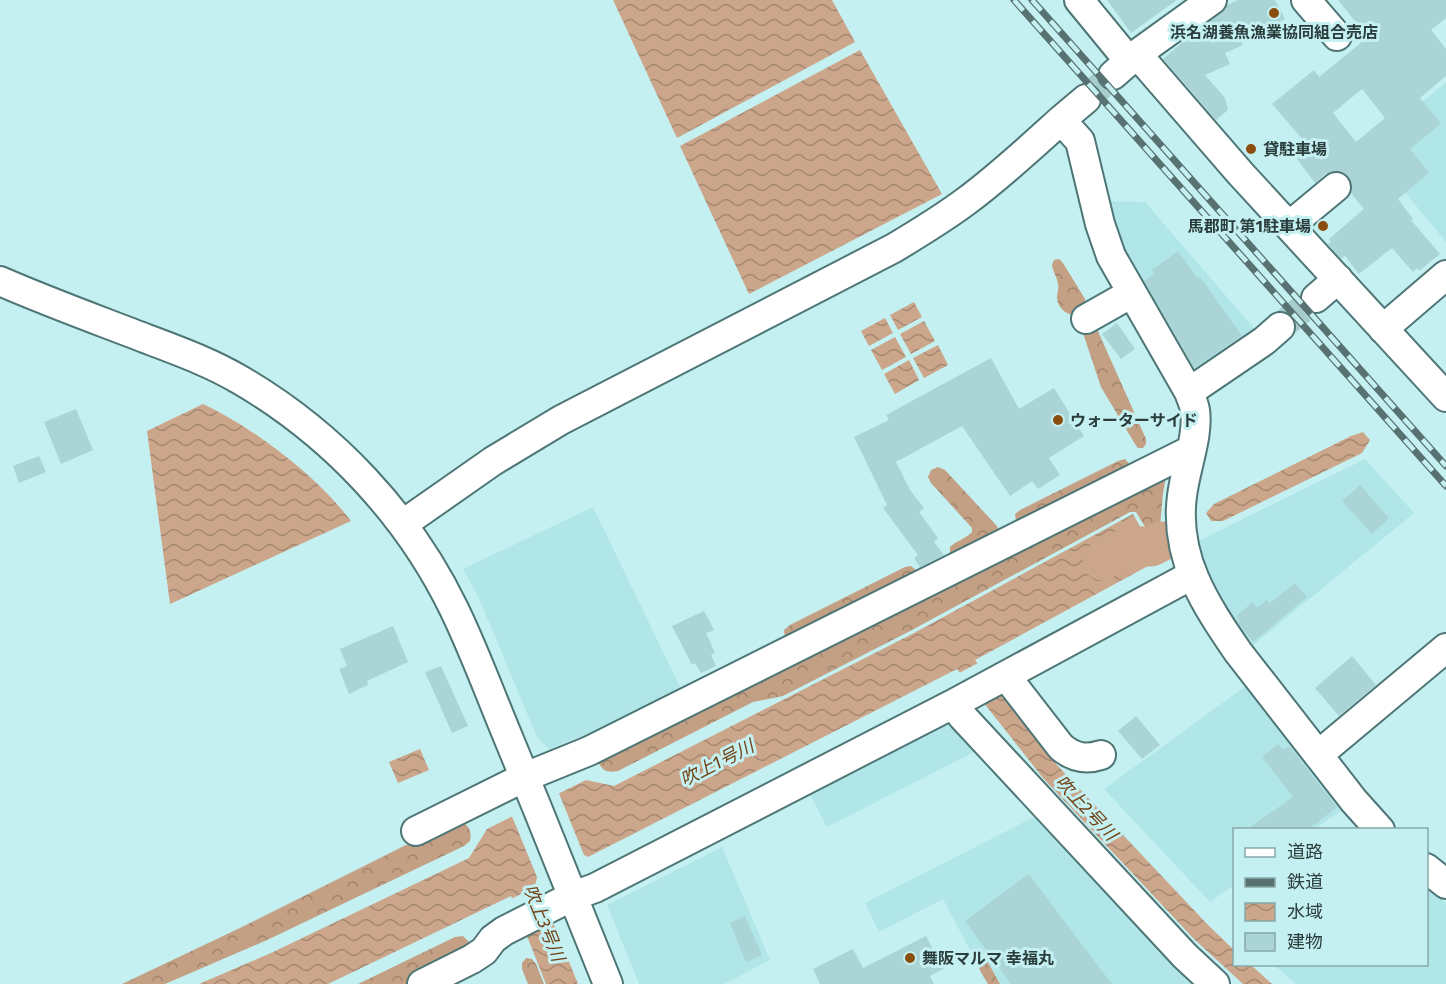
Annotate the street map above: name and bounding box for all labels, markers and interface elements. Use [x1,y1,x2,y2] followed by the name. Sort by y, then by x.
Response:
[1267,6,1281,20] marker: 浜名湖養魚漁業協同組合売店
[1170,23,1378,42] place label: 浜名湖養魚漁業協同組合売店
[1263,140,1327,159] place label: 貸駐車場
[1244,142,1258,156] marker: 貸駐車場
[1188,217,1311,236] place label: 馬郡町 第1駐車場
[1316,219,1330,233] marker: 馬郡町 第1駐車場
[1070,411,1198,430] place label: ウォーターサイド
[1051,413,1065,427] marker: ウォーターサイド
[677,734,759,791] water label: 吹上1号川
[1050,771,1123,847] water label: 吹上2号川
[1233,828,1428,966] legend
[1287,841,1323,863] text: 道路
[1287,871,1323,893] text: 鉄道
[519,881,570,966] water label: 吹上3号川
[1287,901,1323,923] text: 水域
[1287,931,1323,953] text: 建物
[922,949,1054,968] place label: 舞阪マルマ 幸福丸
[903,951,917,965] marker: 舞阪マルマ 幸福丸

